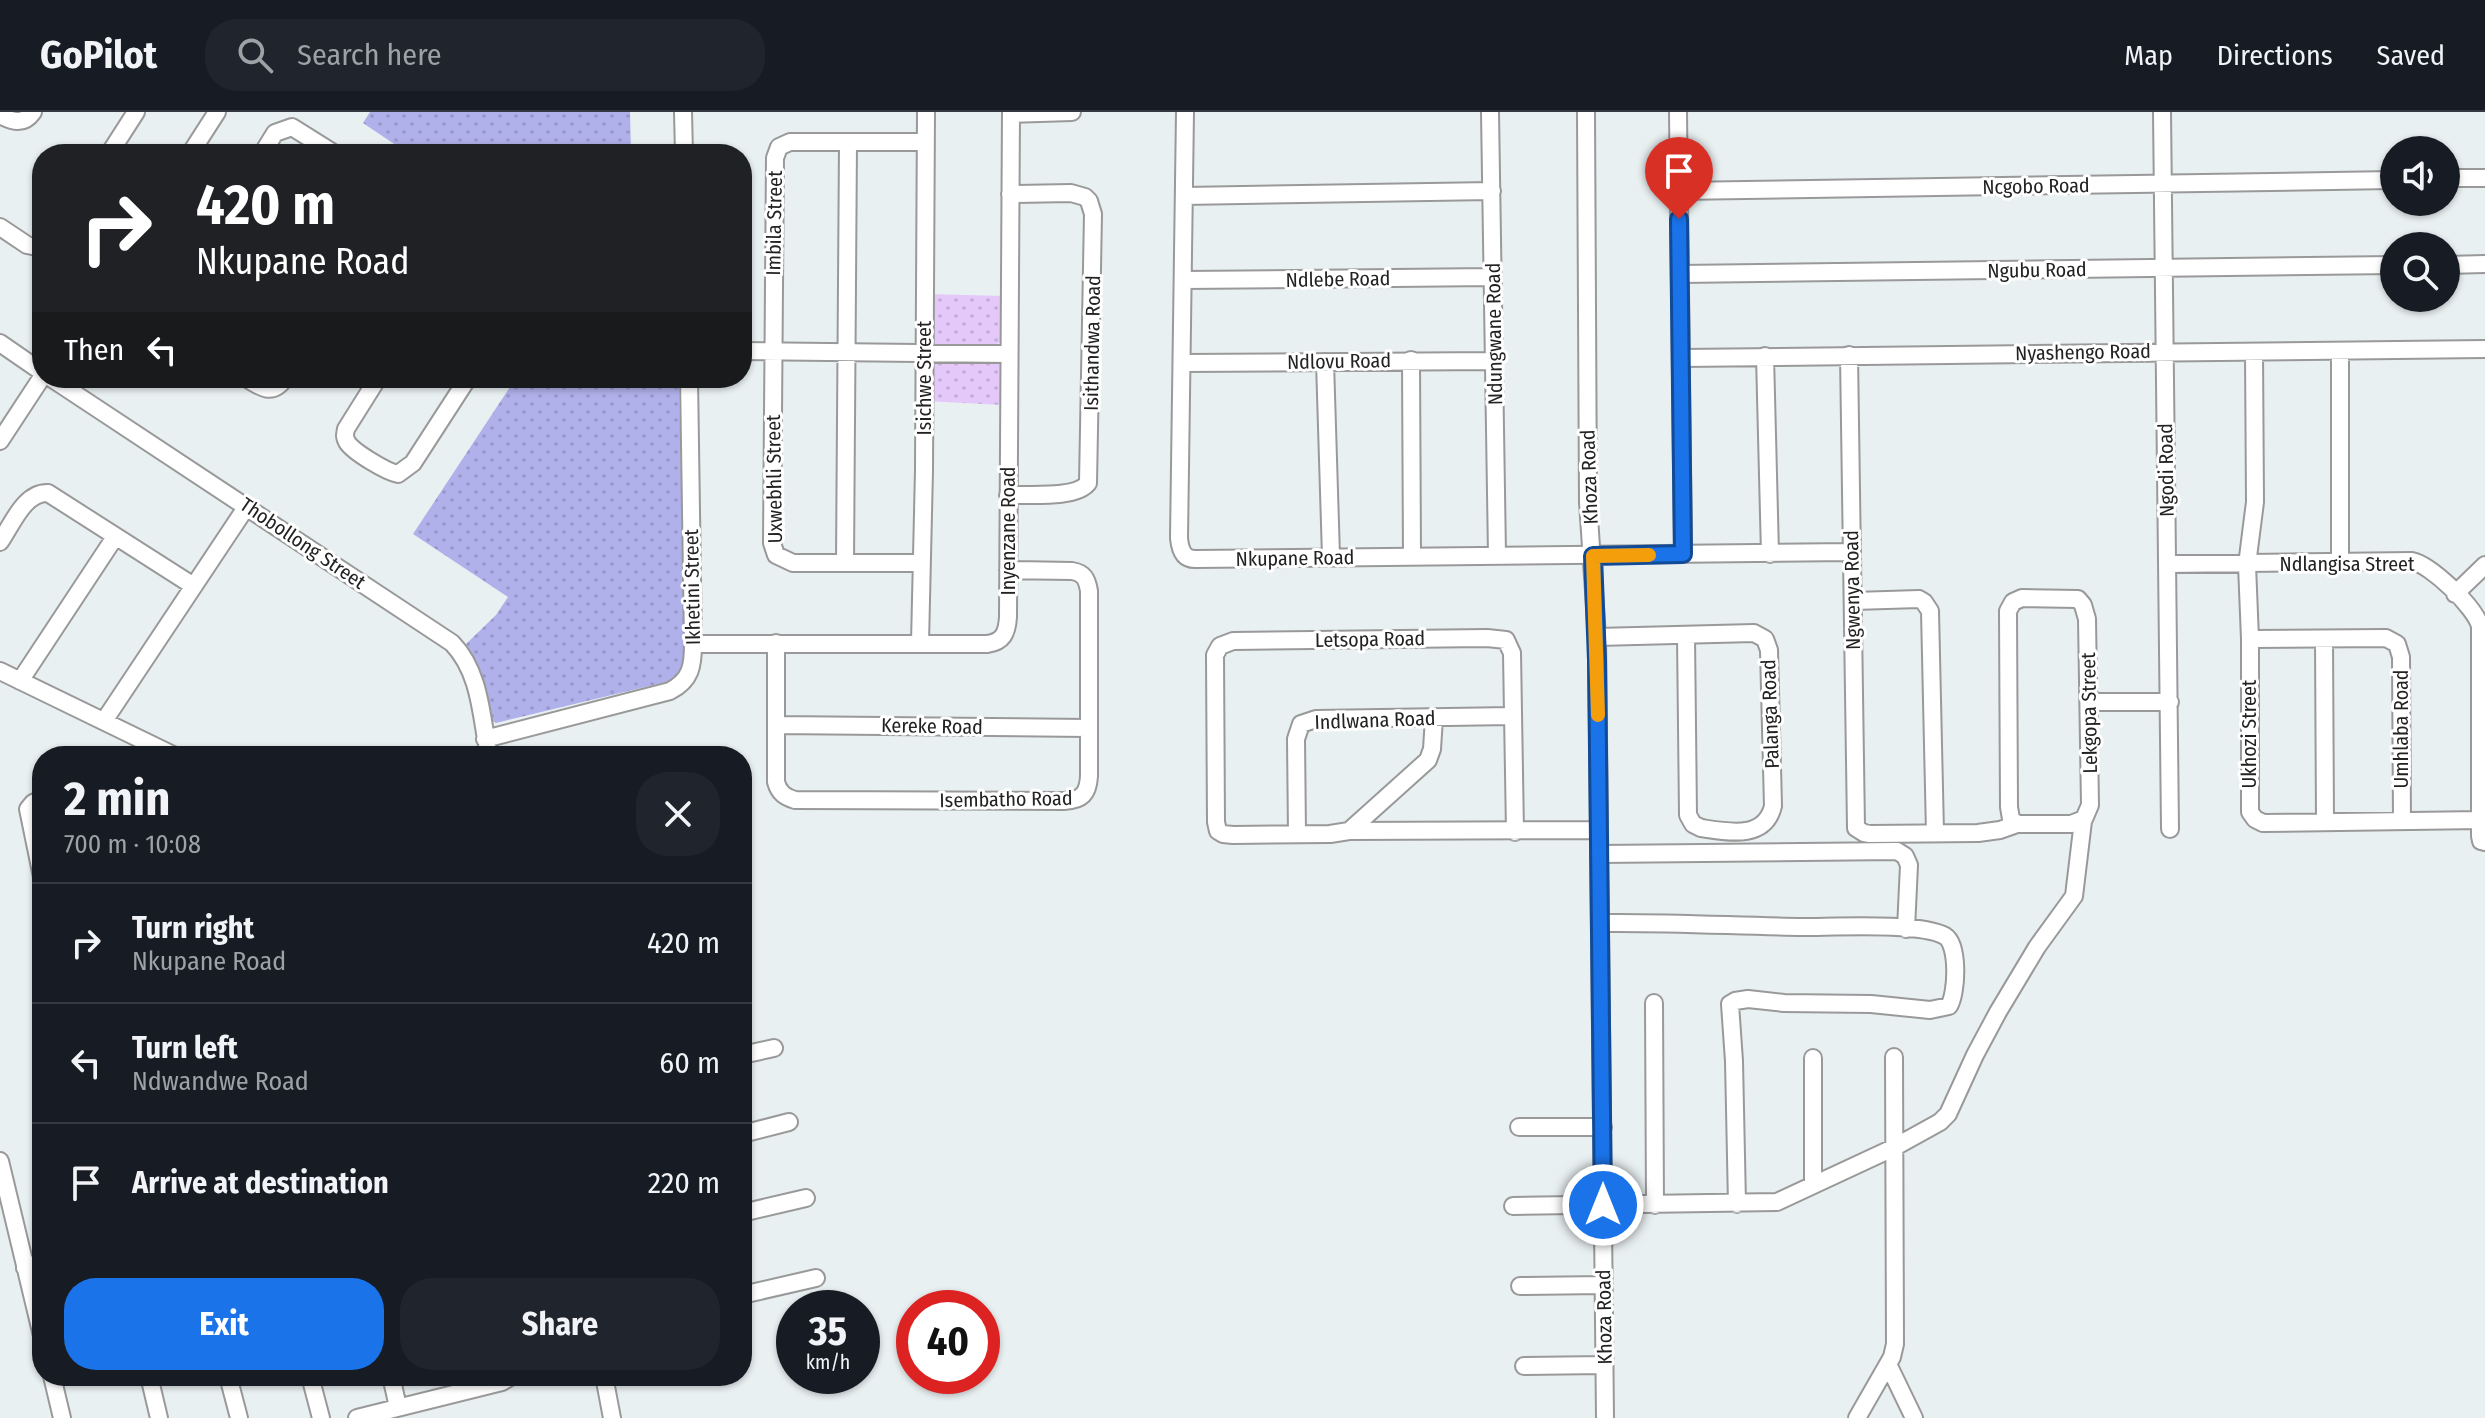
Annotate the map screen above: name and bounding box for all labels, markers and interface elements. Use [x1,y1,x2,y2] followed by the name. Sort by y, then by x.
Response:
[205,19,765,91] search box
[40,32,157,78] text: GoPilot
[233,33,277,77] icon: search
[297,37,442,73] text: Search here
[2124,39,2173,72] text: Map
[2217,39,2333,72] text: Directions
[2377,39,2445,72] text: Saved
[2380,136,2460,312] map controls
[2380,136,2460,216] button: sound
[1645,137,1713,219] pin
[1657,149,1701,193] icon: arrive
[761,170,787,276] street label: Imbila Street
[196,172,335,239] text: 420 m
[1982,173,2090,199] street label: Ncgobo Road
[64,176,168,280] icon: right
[2380,232,2460,312] button: search
[196,240,410,284] text: Nkupane Road
[1987,257,2087,283] street label: Ngubu Road
[1481,263,1507,405] street label: Ndungwane Road
[1285,266,1391,292] street label: Ndlebe Road
[1079,275,1105,411] street label: Isithandwa Road
[912,320,936,435] street label: Isichwe Street
[140,328,184,372] icon: left
[64,332,124,368] text: Then
[2015,339,2151,365] street label: Nyashengo Road
[1287,348,1391,374] street label: Ndlovu Road
[761,414,787,544] street label: Uxwebhli Street
[2153,423,2179,517] street label: Ngodi Road
[1575,429,1603,525] street label: Khoza Road
[996,467,1020,595] street label: Inyenzane Road
[236,492,371,594] street label: Thobollong Street
[679,528,705,645] street label: Ikhetini Street
[1839,530,1865,650] street label: Ngwenya Road
[1235,545,1355,571] street label: Nkupane Road
[2280,552,2415,576] street label: Ndlangisa Street
[1315,626,1425,652] street label: Letsopa Road
[2076,652,2102,774] street label: Lekgopa Street
[1756,659,1784,769] street label: Palanga Road
[2389,669,2413,789] street label: Umhlaba Road
[2237,679,2261,788] street label: Ukhozi Street
[1314,706,1436,734] street label: Indlwana Road
[881,713,983,739] street label: Kereke Road
[64,770,170,828] text: 2 min
[636,772,720,856] button: close
[939,786,1073,812] street label: Isembatho Road
[64,829,201,860] text: 700 m · 10:08
[132,910,254,946] text: Turn right
[64,921,108,965] icon: right
[647,925,720,961] text: 420 m
[132,946,286,977] text: Nkupane Road
[132,1030,238,1066] text: Turn left
[64,1041,108,1085] icon: left
[659,1045,720,1081] text: 60 m
[132,1066,309,1097] text: Ndwandwe Road
[64,1161,108,1205] icon: arrive
[1561,1163,1645,1247] position arrow
[132,1165,389,1201] text: Arrive at destination
[648,1165,720,1201] text: 220 m
[1591,1269,1617,1365] street label: Khoza Road
[64,1278,384,1370] button: Exit
[400,1278,720,1370] button: Share
[896,1290,1000,1394] speed limit sign: 40
[809,1308,847,1356] text: 35
[806,1350,850,1374] text: km/h

